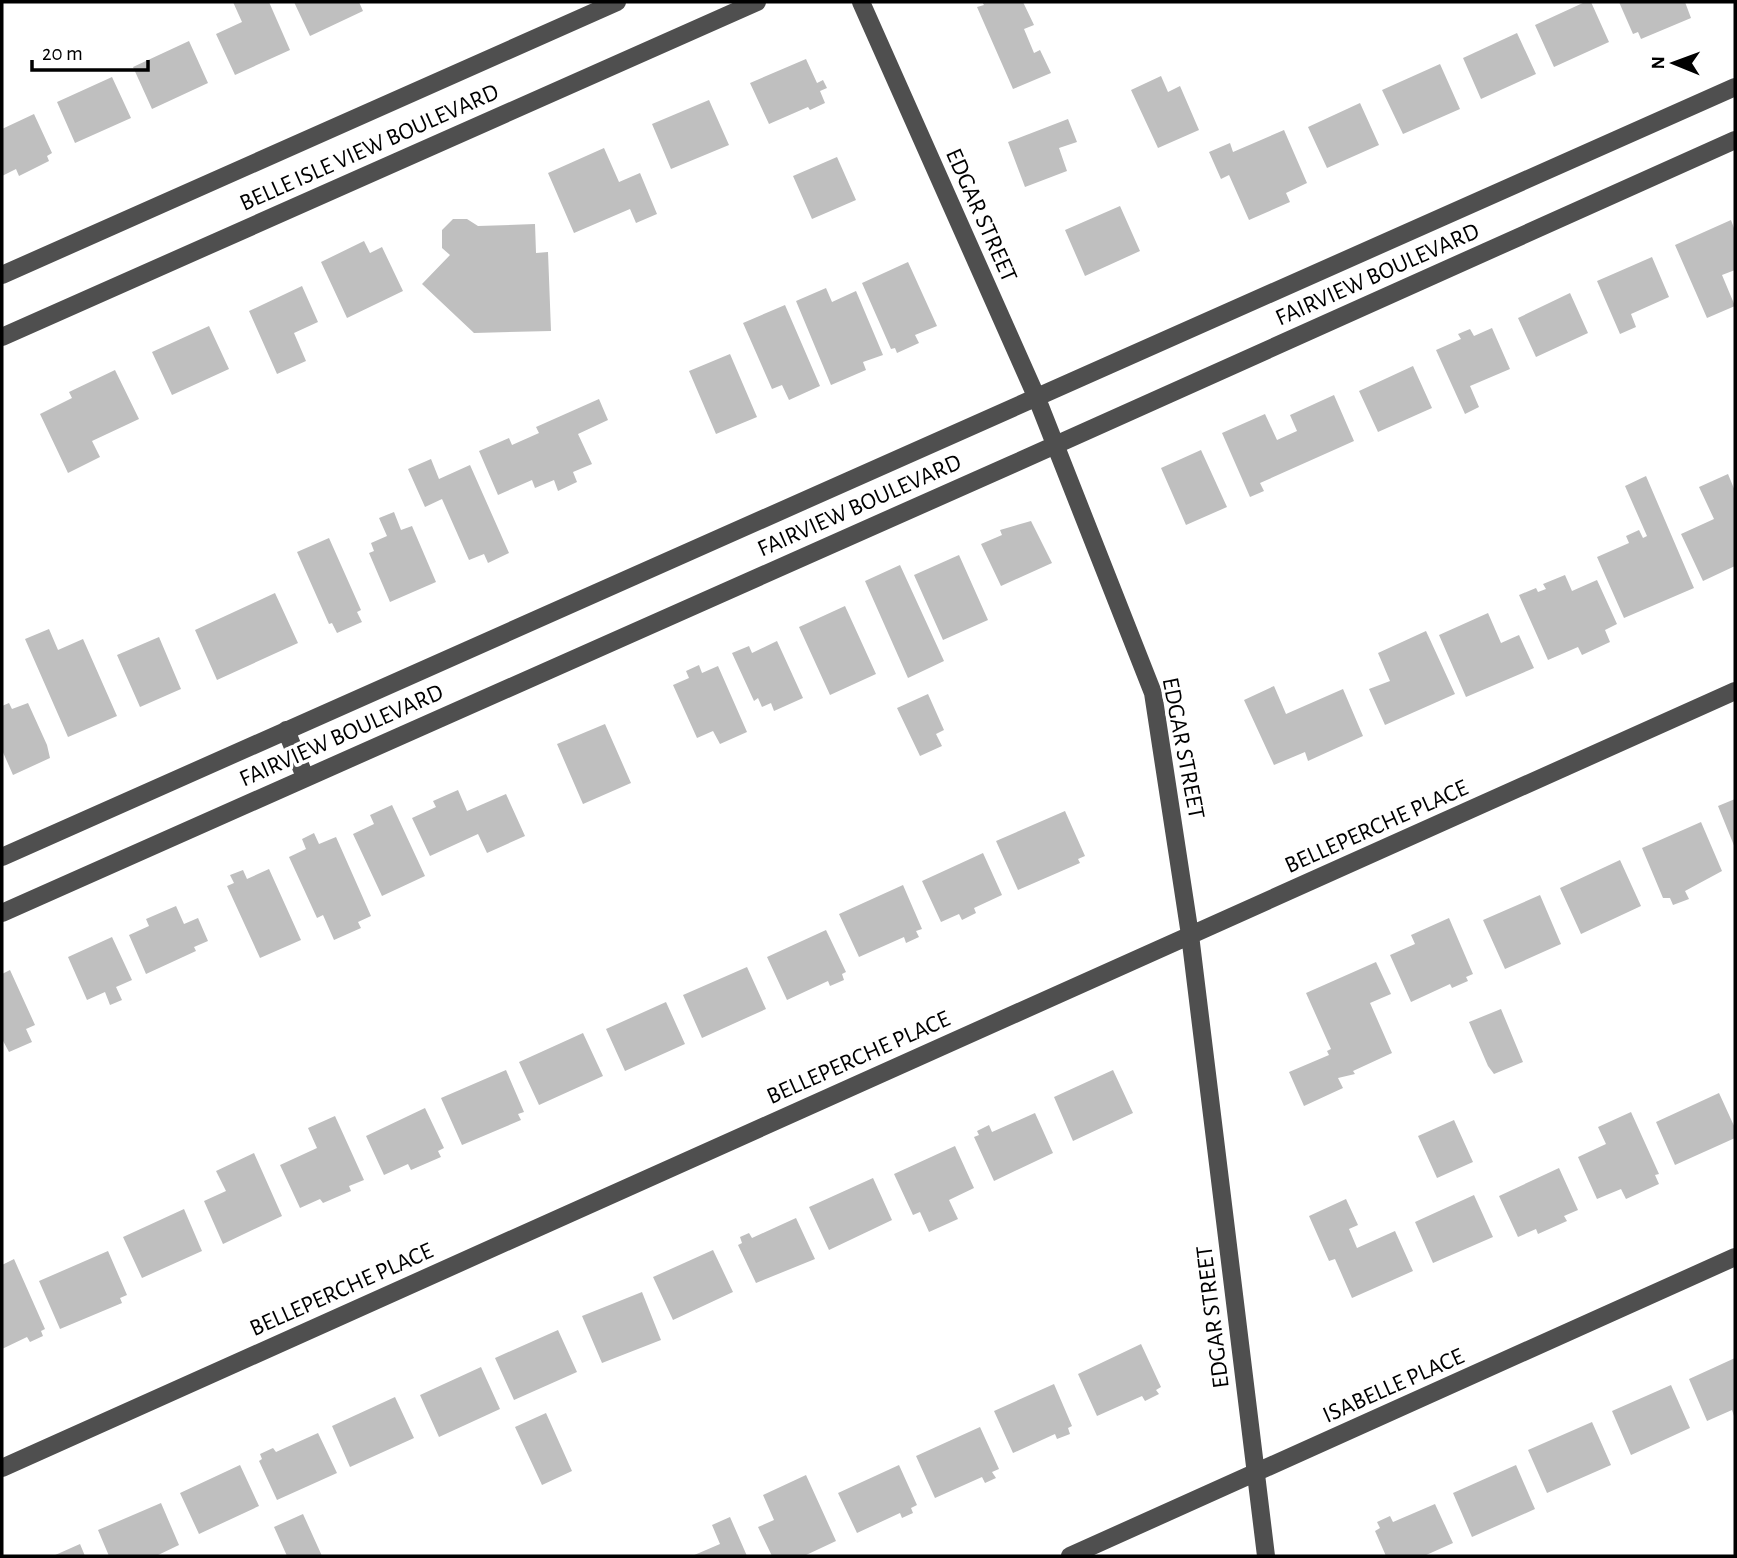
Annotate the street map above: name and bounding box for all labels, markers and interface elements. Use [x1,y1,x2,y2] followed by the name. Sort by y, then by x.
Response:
[32,28,147,72] scale bar
[1639,28,1709,98] north arrow
[42,43,83,64] text: 20 m
[1649,56,1668,70] text: N
[236,80,502,216] street label: BELLE ISLE VIEW BOULEVARD
[941,145,1021,286] street label: EDGAR STREET
[1272,219,1483,331] street label: FAIRVIEW BOULEVARD
[754,450,965,562] street label: FAIRVIEW BOULEVARD
[1158,675,1209,821] street label: EDGAR STREET
[236,680,447,792] street label: FAIRVIEW BOULEVARD
[1281,776,1472,878] street label: BELLEPERCHE PLACE
[763,1007,954,1109] street label: BELLEPERCHE PLACE
[246,1239,437,1341] street label: BELLEPERCHE PLACE
[1192,1244,1234,1390] street label: EDGAR STREET
[1319,1344,1468,1428] street label: ISABELLE PLACE

